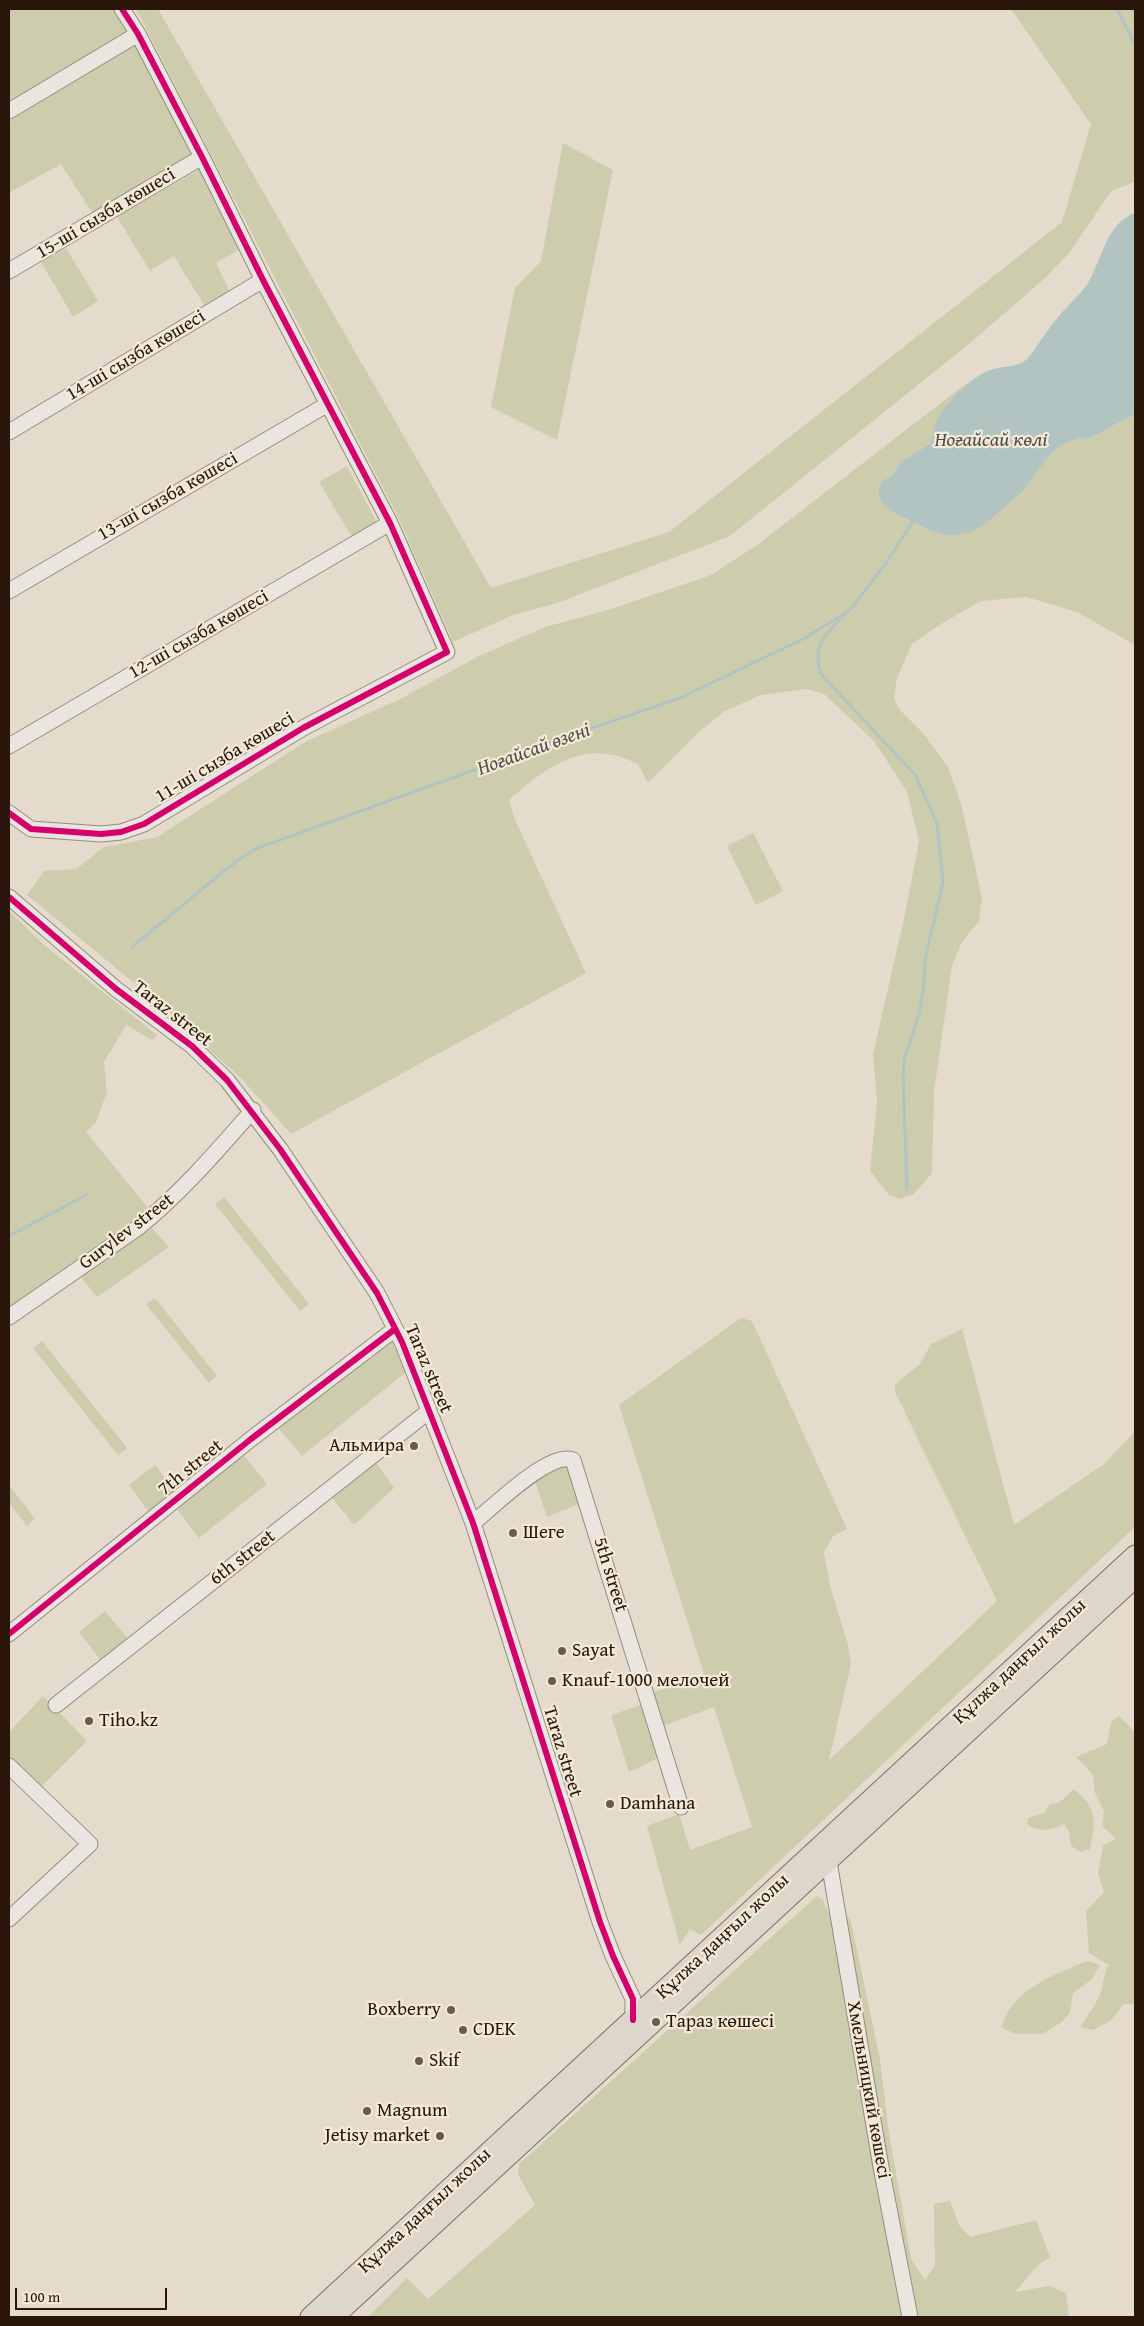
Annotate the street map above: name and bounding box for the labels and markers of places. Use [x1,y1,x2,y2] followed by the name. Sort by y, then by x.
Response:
[329,1435,404,1457] place label: Альмира
[408,1440,420,1452] marker: Альмира
[523,1522,565,1544] place label: Шеге
[507,1527,519,1539] marker: Шеге
[572,1640,615,1662] place label: Sayat
[556,1645,568,1657] marker: Sayat
[562,1670,730,1692] place label: Knauf-1000 мелочей
[546,1675,558,1687] marker: Knauf-1000 мелочей
[99,1710,158,1732] place label: Tiho.kz
[83,1715,95,1727] marker: Tiho.kz
[620,1793,695,1815] place label: Damhana
[604,1798,616,1810] marker: Damhana
[367,1999,441,2021] place label: Boxberry
[445,2004,457,2016] marker: Boxberry
[666,2011,774,2033] place label: Тараз көшесі
[650,2016,662,2028] marker: Тараз көшесі
[473,2019,516,2041] place label: CDEK
[457,2024,469,2036] marker: CDEK
[429,2050,459,2072] place label: Skif
[413,2055,425,2067] marker: Skif
[377,2100,447,2122] place label: Magnum
[361,2105,373,2117] marker: Magnum
[325,2125,430,2147] place label: Jetisy market
[434,2130,446,2142] marker: Jetisy market

